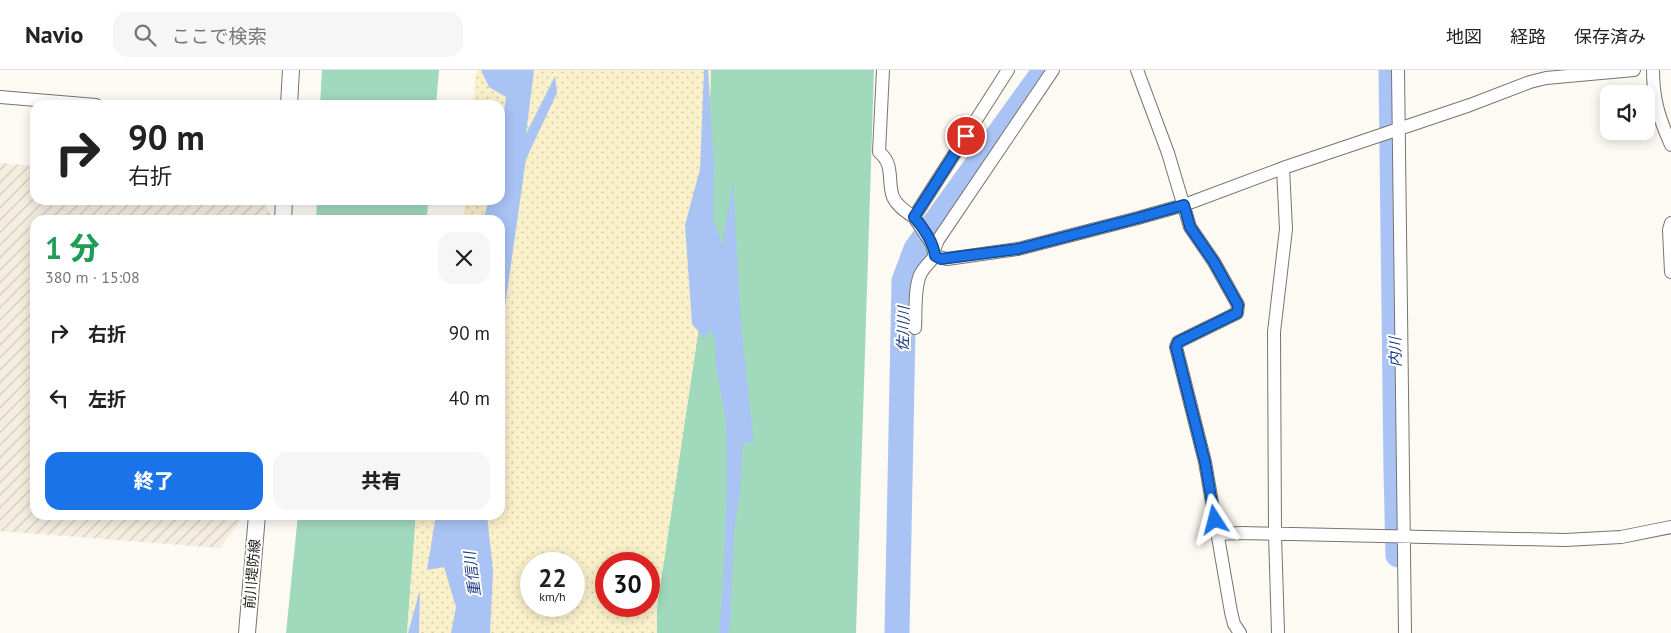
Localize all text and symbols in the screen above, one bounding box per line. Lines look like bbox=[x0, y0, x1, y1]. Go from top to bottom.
search box bbox=[113, 12, 463, 57]
text: Navio bbox=[25, 19, 83, 50]
icon: search bbox=[131, 21, 159, 49]
text: ここで検索 bbox=[171, 24, 266, 48]
text: 地図 bbox=[1446, 25, 1482, 48]
text: 経路 bbox=[1510, 25, 1546, 48]
text: 保存済み bbox=[1574, 25, 1646, 48]
map controls bbox=[1600, 85, 1655, 140]
button: sound bbox=[1600, 85, 1655, 140]
text: 90 m bbox=[128, 114, 205, 160]
pin bbox=[945, 115, 987, 157]
icon: right bbox=[45, 120, 110, 185]
icon: arrive bbox=[952, 122, 980, 150]
text: 右折 bbox=[128, 162, 172, 190]
text: 1 分 bbox=[45, 228, 100, 267]
button: close bbox=[438, 232, 490, 284]
text: 380 m · 15:08 bbox=[45, 267, 140, 287]
water label: 佐川川 bbox=[893, 304, 913, 352]
icon: right bbox=[45, 319, 73, 347]
text: 90 m bbox=[449, 321, 490, 345]
text: 右折 bbox=[88, 322, 126, 346]
water label: 内川 bbox=[1385, 335, 1405, 367]
icon: left bbox=[45, 384, 73, 412]
text: 40 m bbox=[449, 386, 490, 410]
text: 左折 bbox=[88, 387, 126, 411]
button: 終了 bbox=[45, 452, 263, 510]
button: 共有 bbox=[273, 452, 490, 510]
position arrow bbox=[1188, 493, 1240, 545]
street label: 前川堤防線 bbox=[240, 538, 264, 610]
water label: 重信川 bbox=[460, 549, 484, 597]
speed limit sign: 30 bbox=[595, 552, 660, 617]
text: 22 bbox=[538, 562, 567, 594]
text: km/h bbox=[539, 589, 566, 604]

